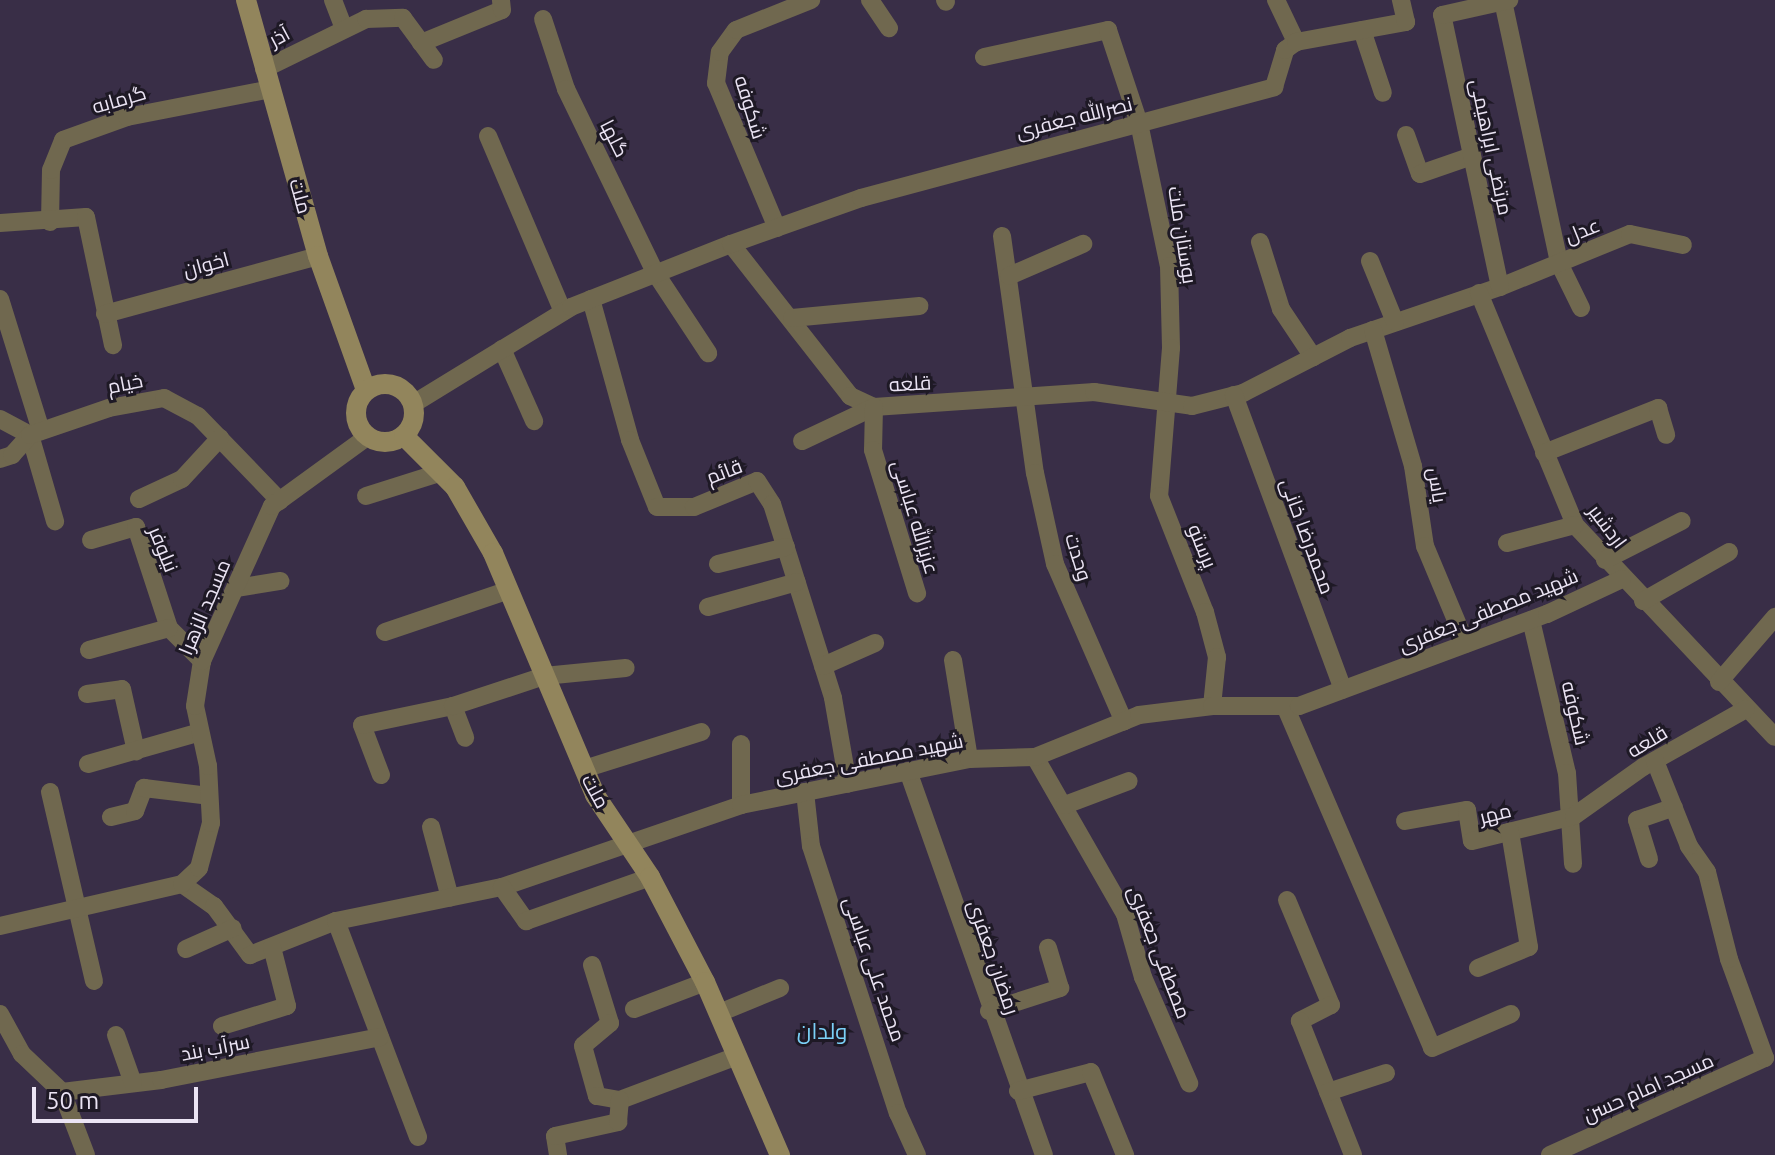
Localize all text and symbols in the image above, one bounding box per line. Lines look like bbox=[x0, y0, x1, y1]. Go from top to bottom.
street label: آذر bbox=[264, 21, 294, 51]
street label: شکوفه bbox=[730, 72, 772, 142]
street label: مرتضی ابراهیمی bbox=[1466, 77, 1518, 217]
street label: گرمابه bbox=[89, 80, 149, 118]
street label: نصرالله جعفری bbox=[1013, 91, 1135, 143]
street label: گلها bbox=[596, 115, 634, 161]
street label: ملت bbox=[285, 176, 317, 216]
street label: بوستان ملت bbox=[1163, 185, 1203, 285]
street label: عدل bbox=[1561, 212, 1603, 248]
street label: اخوان bbox=[180, 246, 232, 282]
street label: خیام bbox=[105, 368, 145, 398]
street label: قلعه bbox=[888, 370, 932, 396]
street label: قائم bbox=[703, 453, 745, 489]
street label: عزیزالله عباسی bbox=[887, 457, 945, 577]
street label: یاس bbox=[1423, 466, 1453, 504]
street label: محمدرضا خانی bbox=[1276, 475, 1340, 597]
street label: اردشیر bbox=[1584, 499, 1632, 553]
street label: پرستو bbox=[1183, 520, 1223, 572]
street label: نیلوفر bbox=[144, 523, 184, 575]
street label: وحدت bbox=[1060, 530, 1098, 584]
street label: مسجد الزهرا bbox=[173, 556, 235, 658]
street label: شهید مصطفی جعفری bbox=[1395, 563, 1581, 657]
street label: شکوفه bbox=[1557, 679, 1595, 747]
street label: قلعه bbox=[1623, 720, 1671, 762]
street label: شهید مصطفی جعفری bbox=[773, 728, 965, 788]
street label: ملت bbox=[577, 770, 615, 812]
street label: مهر bbox=[1477, 797, 1513, 829]
street label: مصطفی جعفری bbox=[1124, 882, 1196, 1022]
street label: محمد علی عباسی bbox=[839, 893, 911, 1045]
street label: رمضان جعفری bbox=[963, 897, 1025, 1017]
district label: ولدان bbox=[797, 1018, 847, 1044]
street label: سرآب بند bbox=[178, 1029, 252, 1065]
street label: مسجد امام حسن bbox=[1579, 1047, 1717, 1127]
scale bar bbox=[36, 1071, 202, 1121]
text: 50 m bbox=[46, 1087, 99, 1114]

